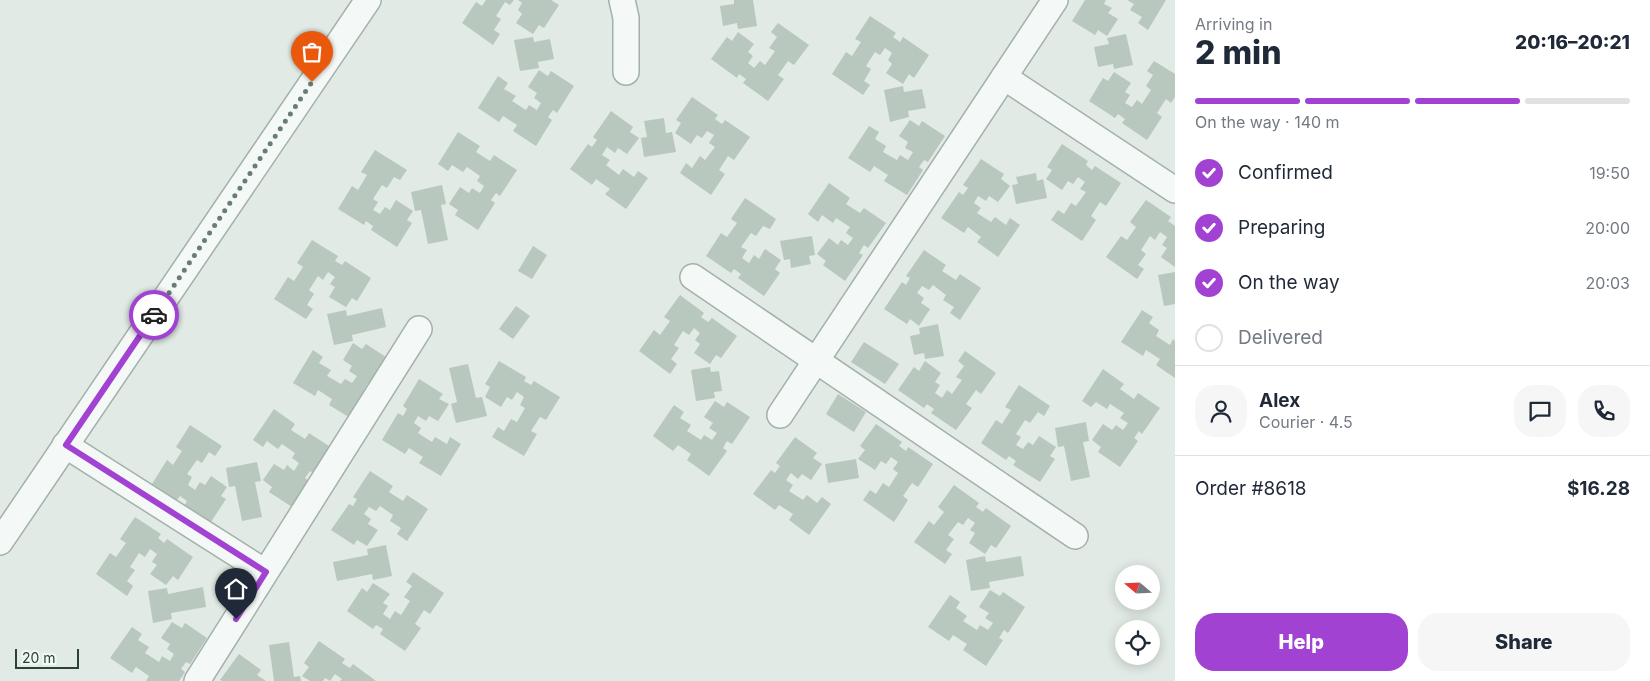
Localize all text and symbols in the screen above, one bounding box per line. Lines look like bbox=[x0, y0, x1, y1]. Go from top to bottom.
text: Arriving in bbox=[1195, 14, 1272, 34]
pin bbox=[291, 31, 333, 82]
text: 20:16–20:21 bbox=[1515, 31, 1630, 54]
text: 2 min bbox=[1195, 33, 1281, 72]
icon: bag bbox=[298, 38, 326, 66]
text: On the way · 140 m bbox=[1195, 112, 1340, 132]
icon: check bbox=[1195, 159, 1223, 187]
text: Confirmed bbox=[1238, 161, 1333, 184]
text: 19:50 bbox=[1589, 163, 1630, 183]
icon: check bbox=[1195, 214, 1223, 242]
text: Preparing bbox=[1238, 216, 1325, 239]
text: 20:00 bbox=[1585, 218, 1630, 238]
icon: check bbox=[1195, 269, 1223, 297]
text: On the way bbox=[1238, 271, 1340, 294]
text: 20:03 bbox=[1586, 273, 1630, 293]
courier bbox=[129, 290, 179, 340]
icon: car bbox=[140, 301, 168, 329]
text: Delivered bbox=[1238, 326, 1323, 349]
button: person bbox=[1195, 385, 1247, 437]
button: chat bbox=[1514, 385, 1566, 437]
button: phone bbox=[1578, 385, 1630, 437]
text: Alex bbox=[1259, 389, 1300, 412]
text: Courier · 4.5 bbox=[1259, 412, 1353, 432]
text: Order #8618 bbox=[1195, 477, 1307, 500]
text: $16.28 bbox=[1567, 477, 1630, 500]
north arrow bbox=[1115, 565, 1160, 610]
map controls bbox=[1115, 565, 1160, 665]
pin bbox=[215, 568, 257, 619]
icon: home bbox=[222, 575, 250, 603]
button: Help bbox=[1195, 613, 1408, 671]
button: Share bbox=[1418, 613, 1630, 671]
button: locate bbox=[1115, 620, 1160, 665]
scale bar bbox=[15, 646, 79, 669]
text: 20 m bbox=[22, 649, 56, 666]

